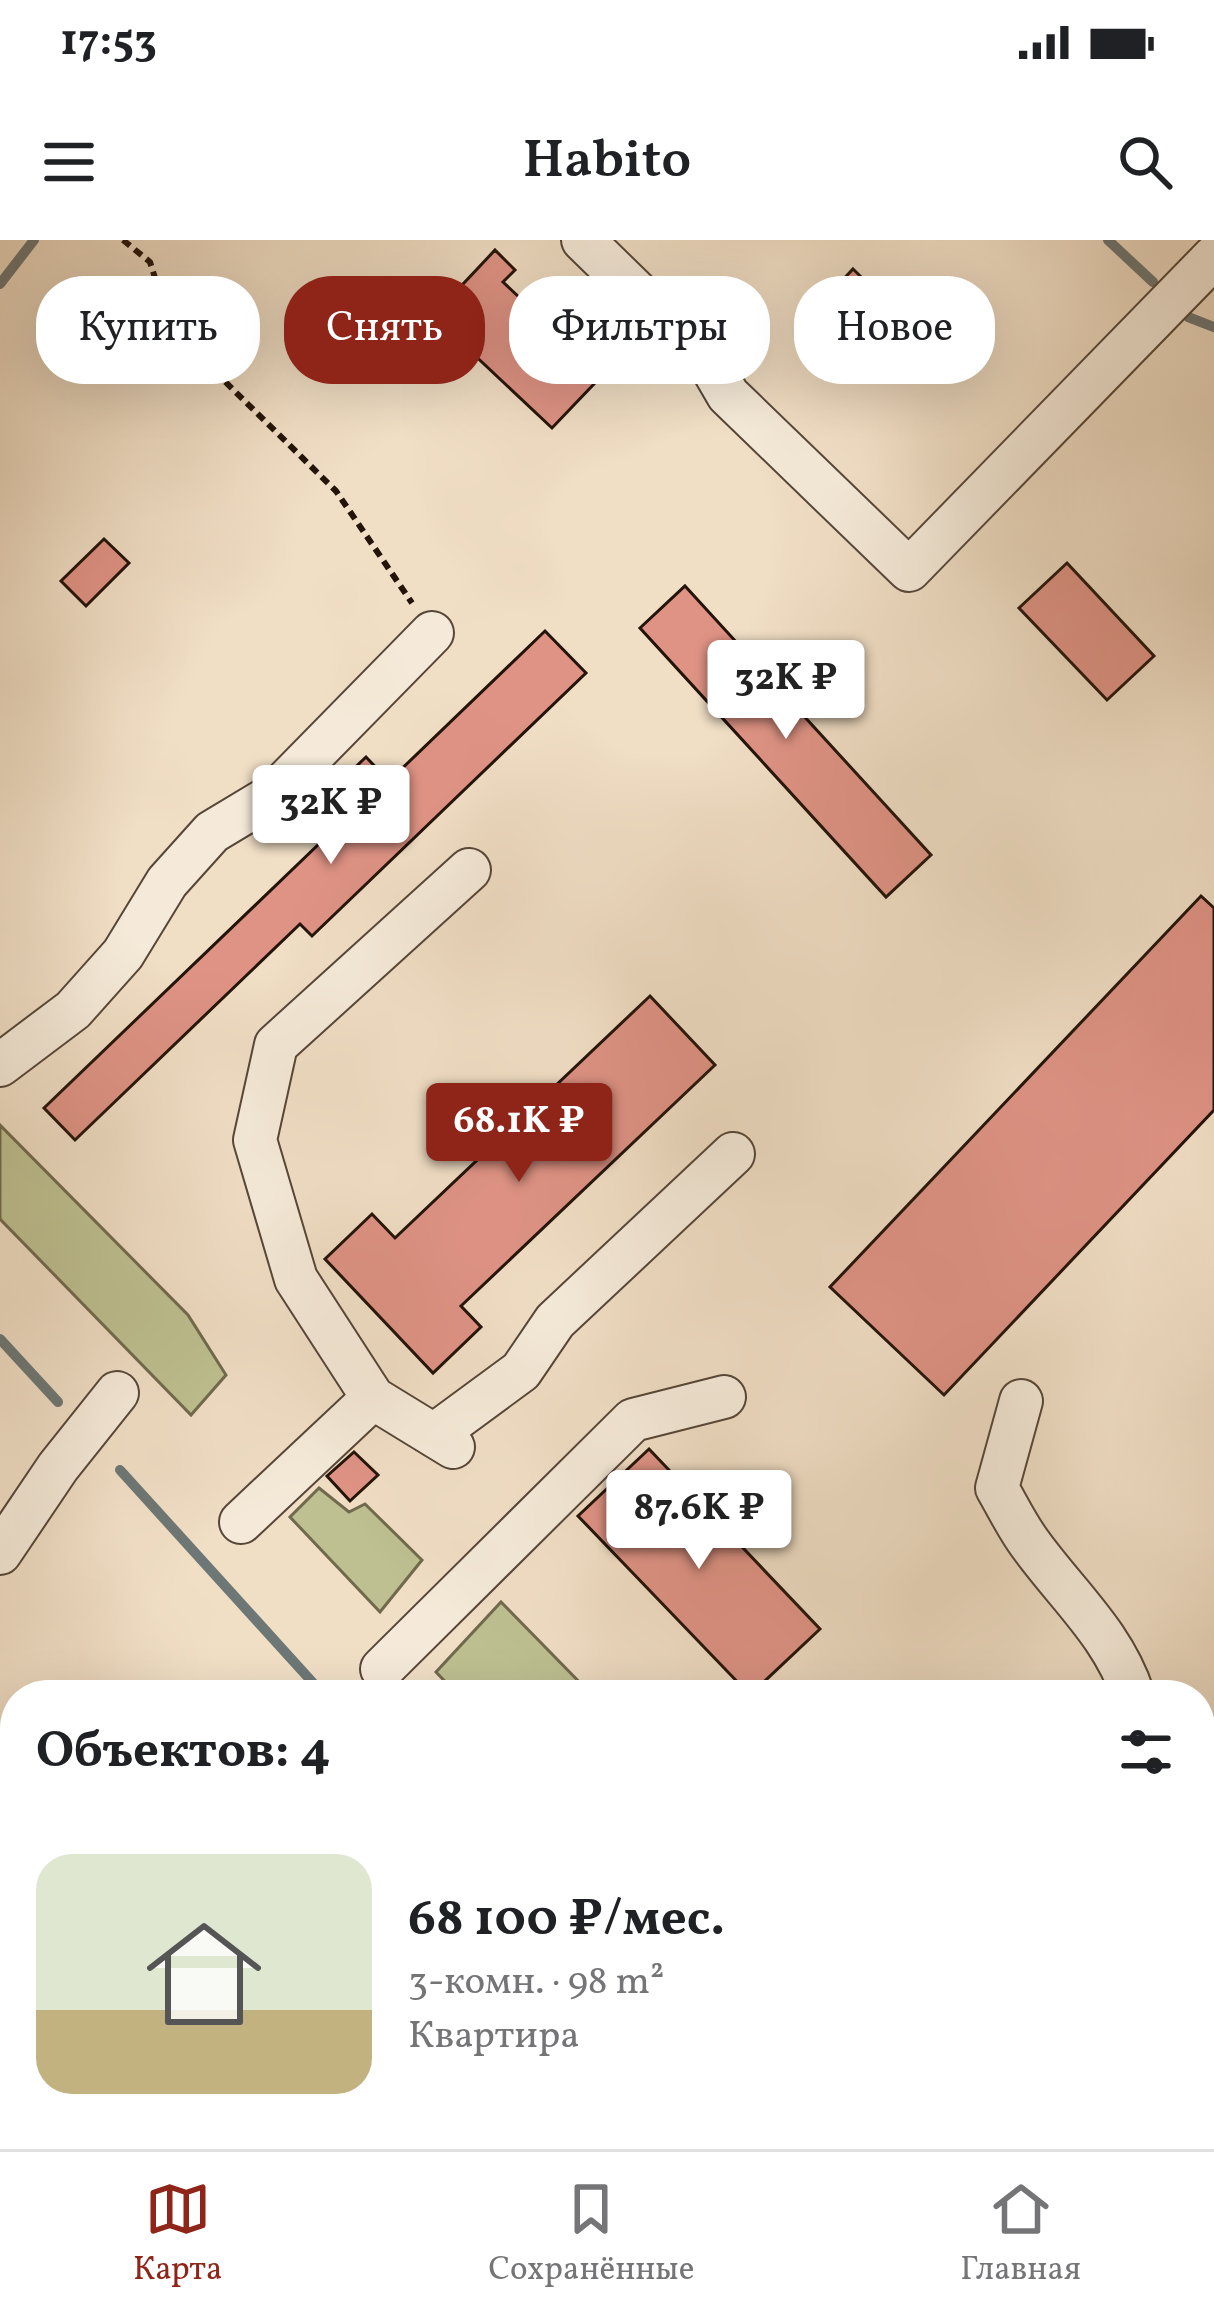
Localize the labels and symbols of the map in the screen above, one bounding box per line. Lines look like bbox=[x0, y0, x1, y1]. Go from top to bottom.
pin: 32K ₽ bbox=[702, 640, 870, 742]
pin: 32K ₽ bbox=[247, 765, 415, 867]
pin: 68.1K ₽ bbox=[408, 1083, 630, 1185]
pin: 87.6K ₽ bbox=[588, 1470, 810, 1572]

